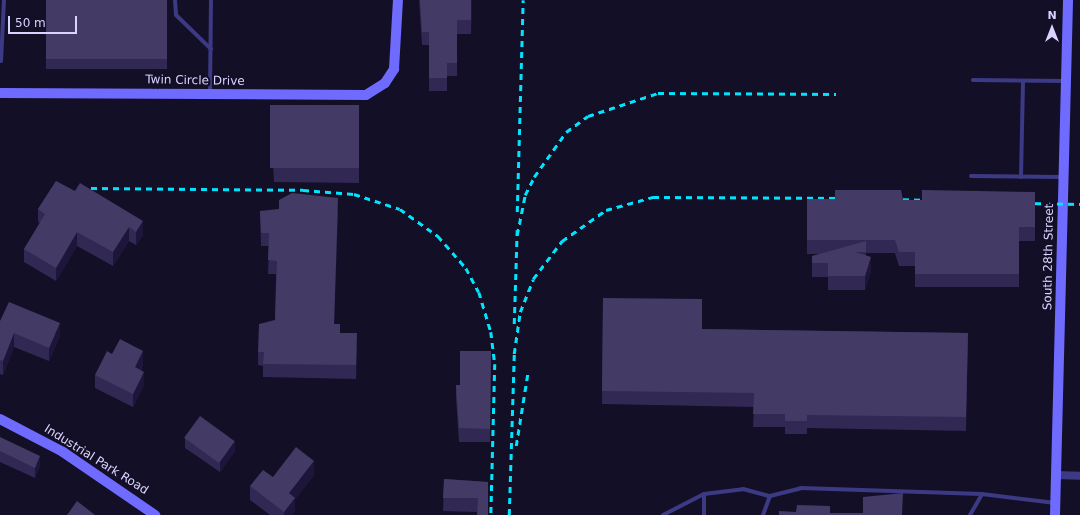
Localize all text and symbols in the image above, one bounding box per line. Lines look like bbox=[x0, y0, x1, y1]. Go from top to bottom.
scale bar bbox=[10, 8, 79, 34]
north arrow bbox=[1032, 8, 1072, 48]
text: N bbox=[1047, 9, 1057, 22]
text: 50 m bbox=[15, 16, 46, 30]
street label: Twin Circle Drive bbox=[145, 73, 245, 89]
street label: South 28th Street bbox=[1041, 204, 1057, 310]
street label: Industrial Park Road bbox=[41, 422, 151, 498]

